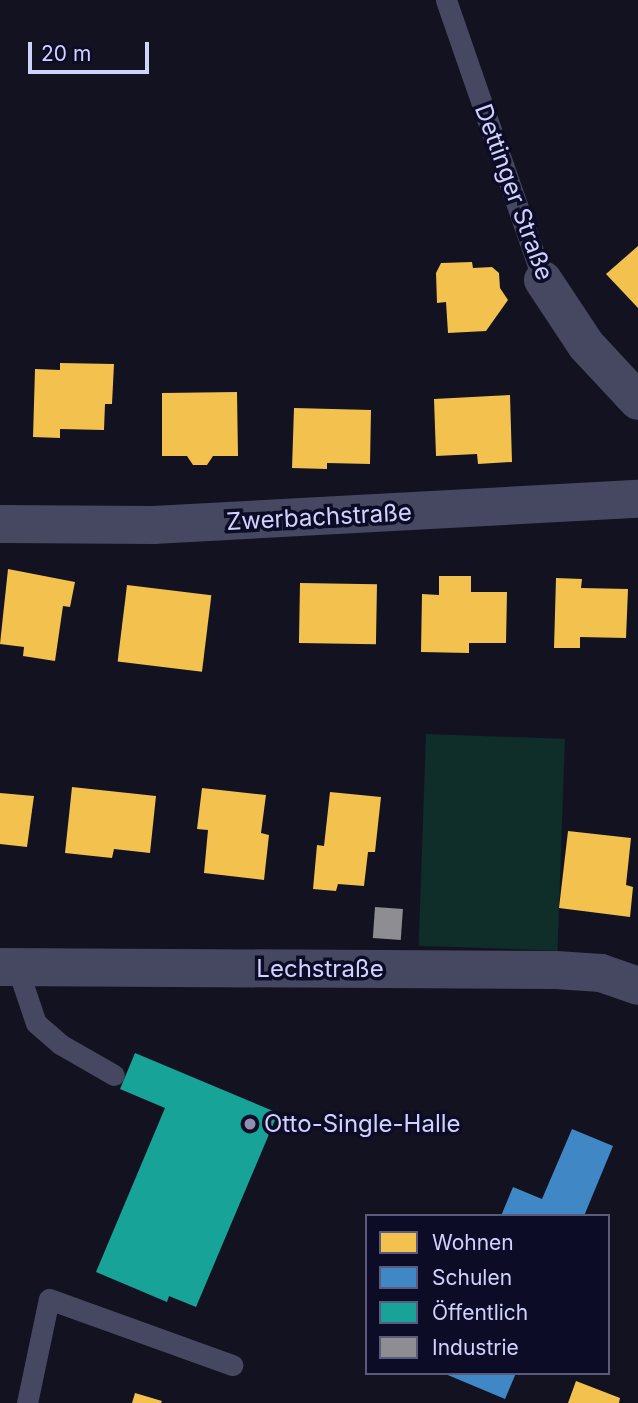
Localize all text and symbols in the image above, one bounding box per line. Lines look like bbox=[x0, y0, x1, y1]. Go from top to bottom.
scale bar bbox=[32, 28, 152, 72]
text: 20 m bbox=[41, 41, 91, 66]
street label: Dettinger Straße bbox=[469, 100, 559, 284]
street label: Zwerbachstraße bbox=[225, 498, 413, 536]
street label: Lechstraße bbox=[256, 955, 384, 983]
place label: Otto-Single-Halle bbox=[264, 1110, 461, 1138]
marker: Otto-Single-Halle bbox=[242, 1116, 258, 1132]
legend bbox=[365, 1214, 610, 1375]
text: Wohnen bbox=[432, 1230, 514, 1255]
text: Schulen bbox=[432, 1265, 512, 1290]
text: Öffentlich bbox=[432, 1300, 528, 1325]
text: Industrie bbox=[432, 1335, 519, 1360]

